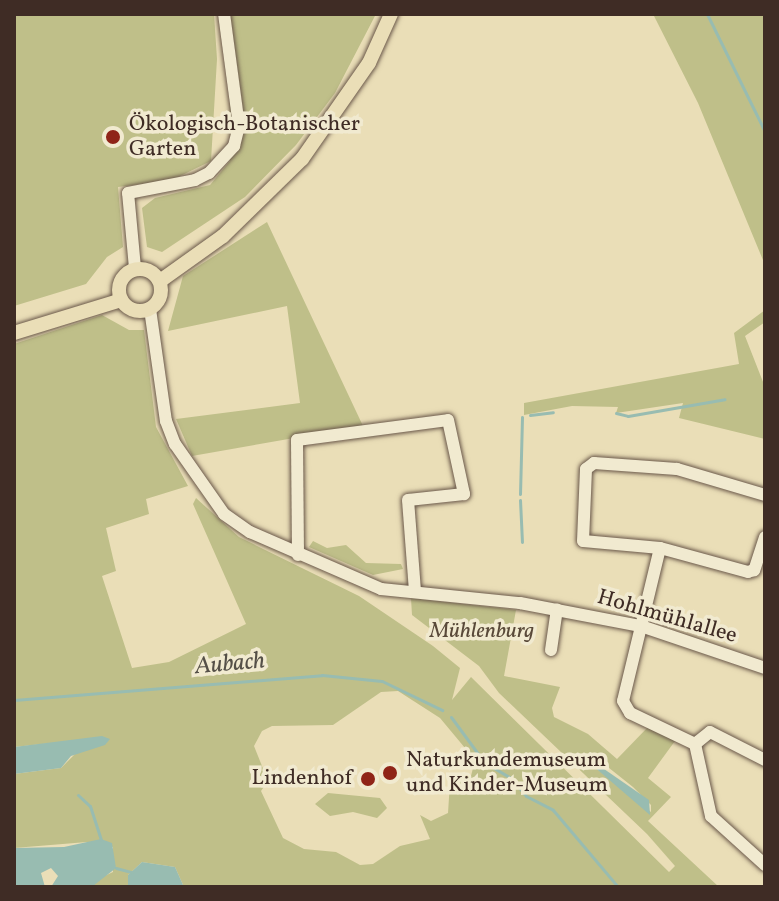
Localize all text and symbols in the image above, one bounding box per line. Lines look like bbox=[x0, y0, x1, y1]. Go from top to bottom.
place label: Ökologisch-Botanischer Garten bbox=[129, 111, 360, 162]
marker: Ökologisch-Botanischer Garten bbox=[104, 128, 122, 146]
street label: Hohlmühlallee bbox=[594, 584, 740, 650]
park label: Mühlenburg bbox=[430, 619, 534, 645]
water label: Aubach bbox=[194, 648, 266, 682]
place label: Naturkundemuseum und Kinder-Museum bbox=[406, 747, 608, 798]
marker: Naturkundemuseum und Kinder-Museum bbox=[381, 764, 399, 782]
place label: Lindenhof bbox=[252, 766, 352, 792]
marker: Lindenhof bbox=[359, 770, 377, 788]

